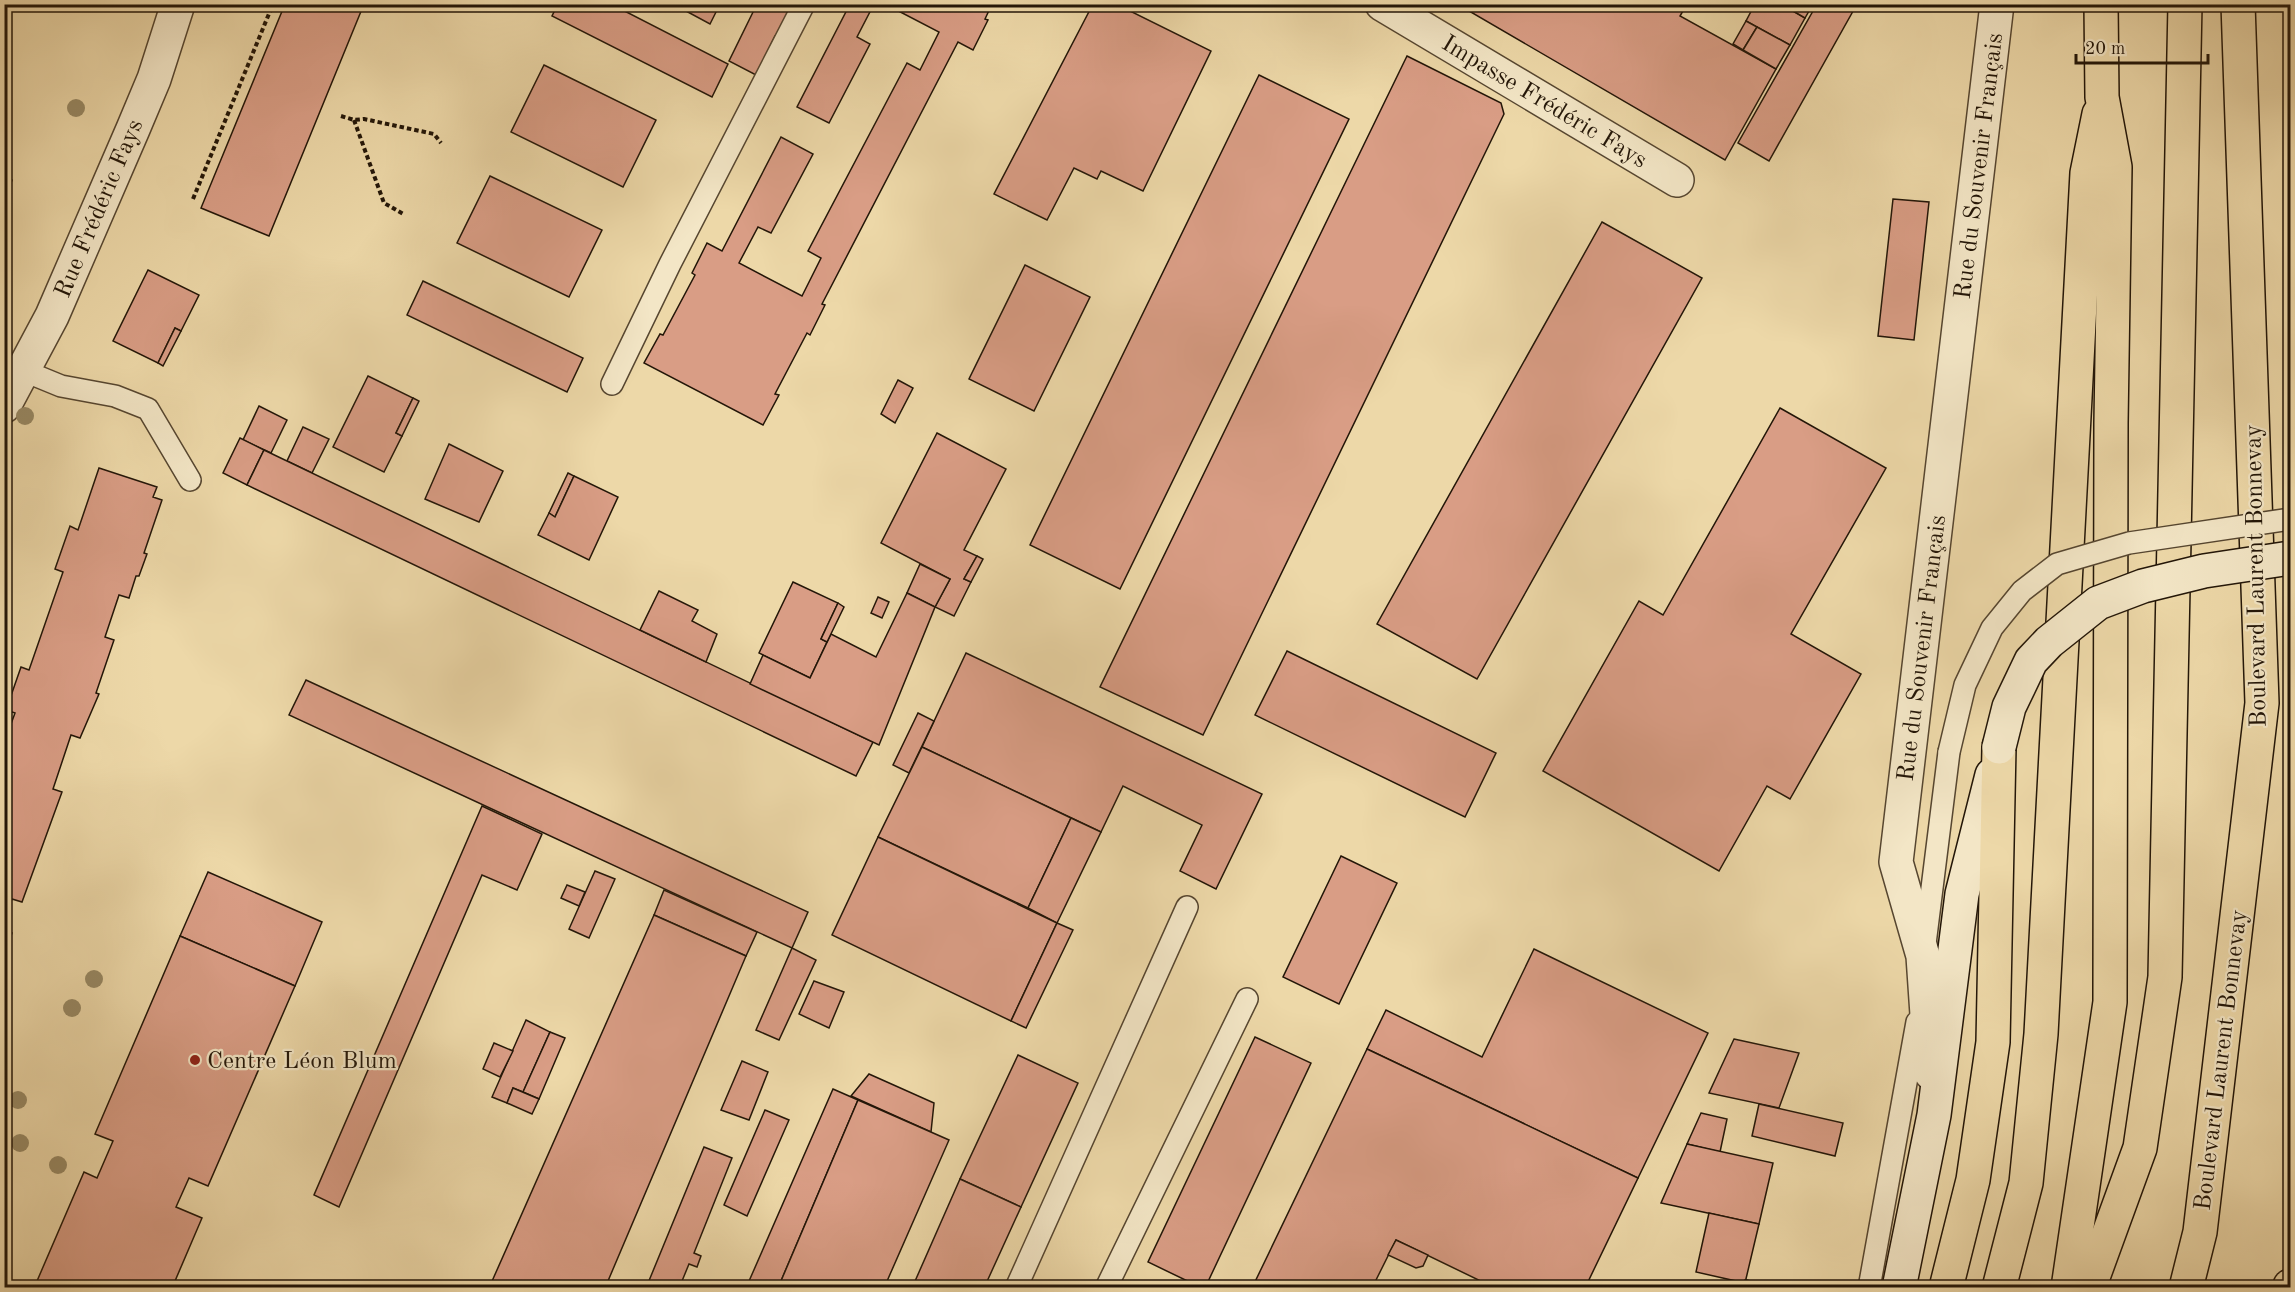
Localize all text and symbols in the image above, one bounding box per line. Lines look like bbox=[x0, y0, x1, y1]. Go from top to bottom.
scale bar bbox=[2076, 27, 2208, 65]
street label: Impasse Frédéric Fays bbox=[1437, 32, 1651, 173]
street label: Rue du Souvenir Français bbox=[1952, 32, 2008, 301]
text: 20 m bbox=[2085, 40, 2125, 58]
street label: Rue Frédéric Fays bbox=[51, 116, 148, 301]
street label: Boulevard Laurent Bonnevay bbox=[2242, 424, 2272, 728]
street label: Rue du Souvenir Français bbox=[1895, 514, 1951, 783]
street label: Boulevard Laurent Bonnevay bbox=[2192, 908, 2252, 1212]
place label: Centre Léon Blum bbox=[207, 1050, 397, 1074]
marker: Centre Léon Blum bbox=[188, 1053, 202, 1067]

